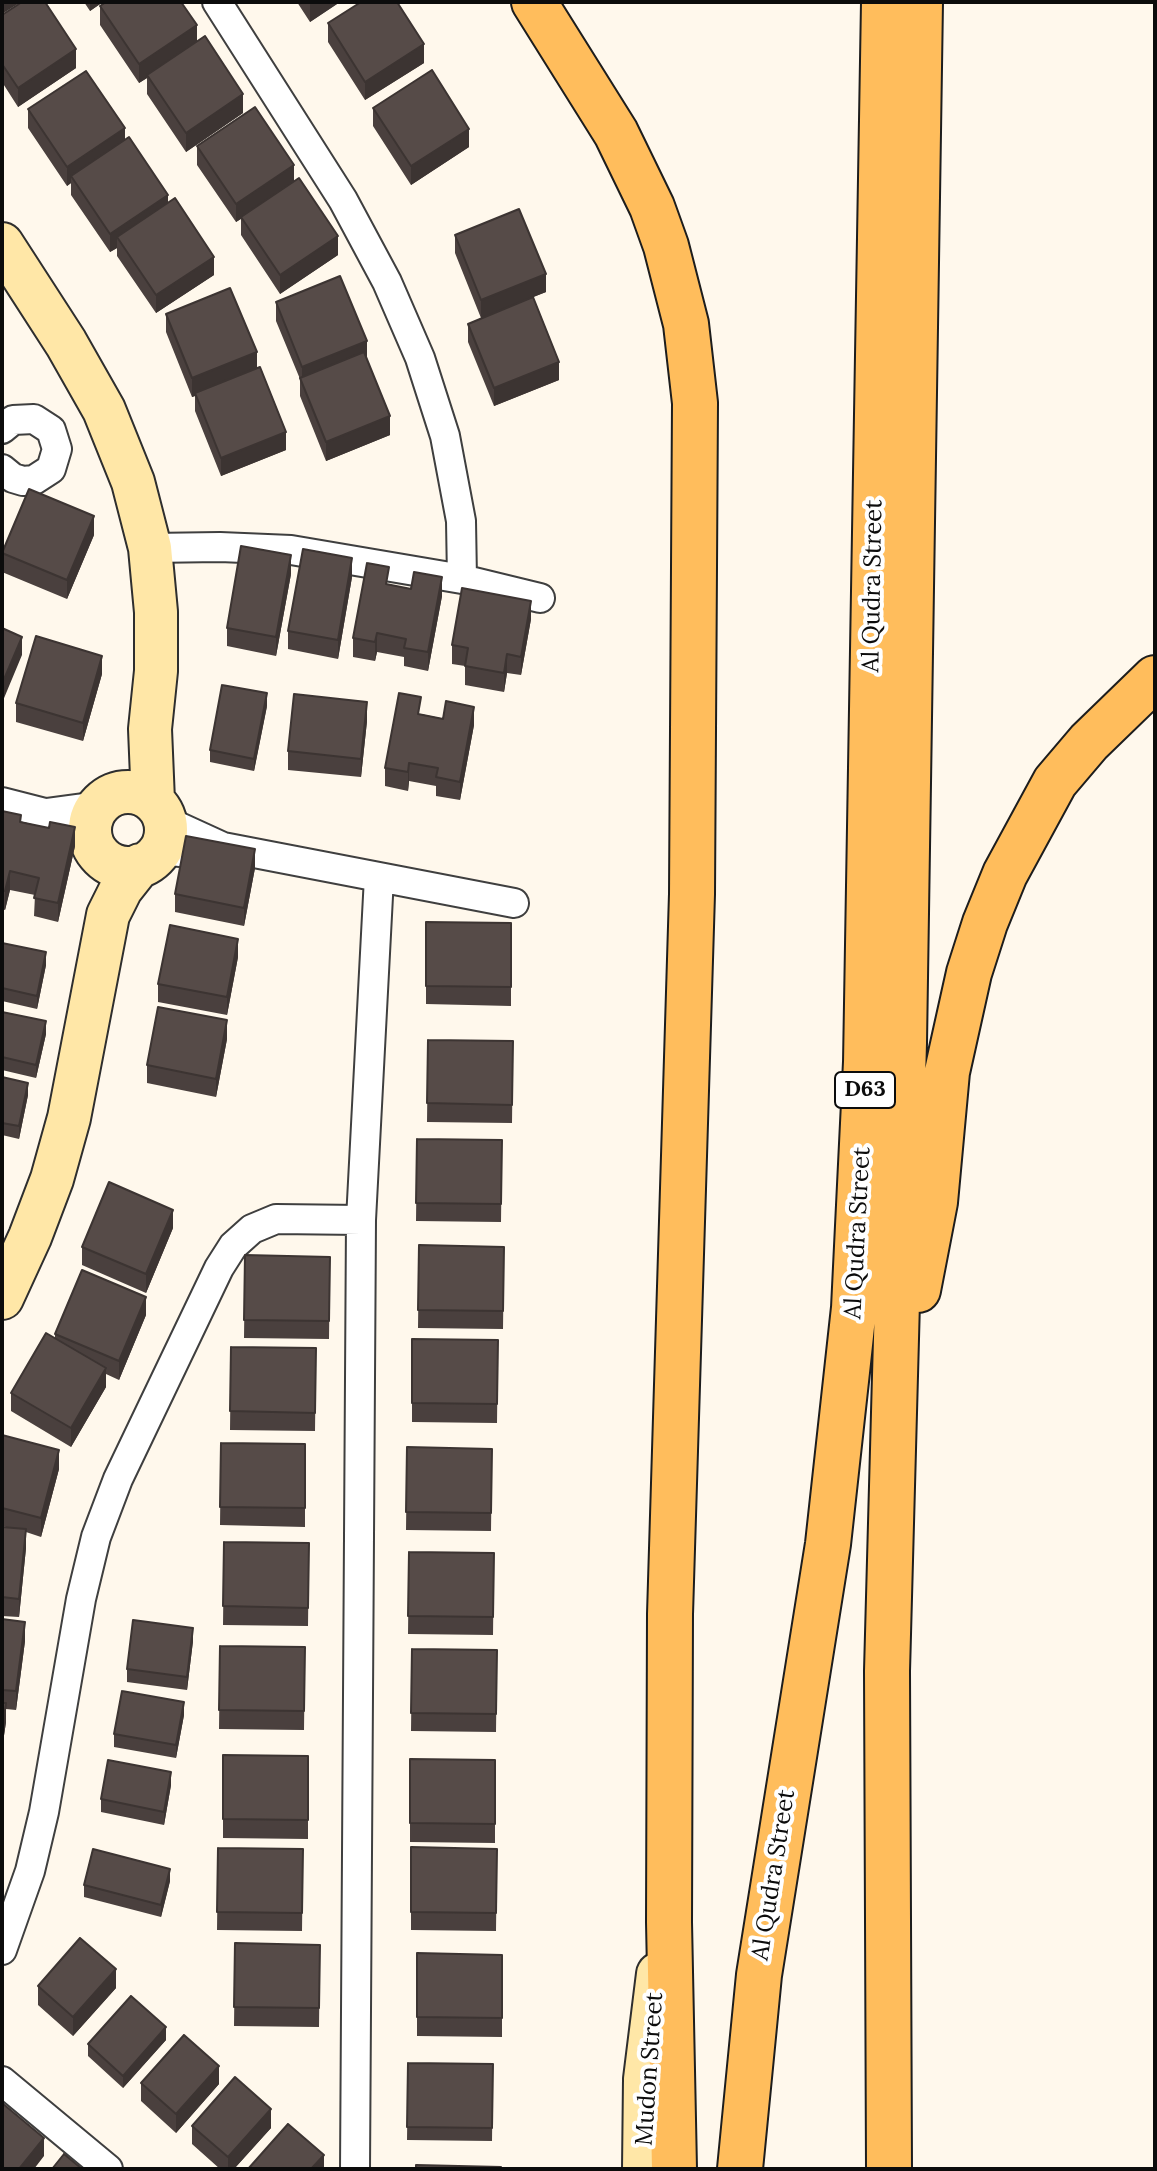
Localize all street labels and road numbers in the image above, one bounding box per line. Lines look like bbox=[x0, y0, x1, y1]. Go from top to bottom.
street label: Al Qudra Street bbox=[857, 499, 889, 673]
road number: D63 bbox=[835, 1072, 895, 1108]
street label: Al Qudra Street bbox=[839, 1146, 877, 1320]
street label: Al Qudra Street bbox=[746, 1788, 802, 1962]
street label: Mudon Street bbox=[630, 1991, 670, 2147]

